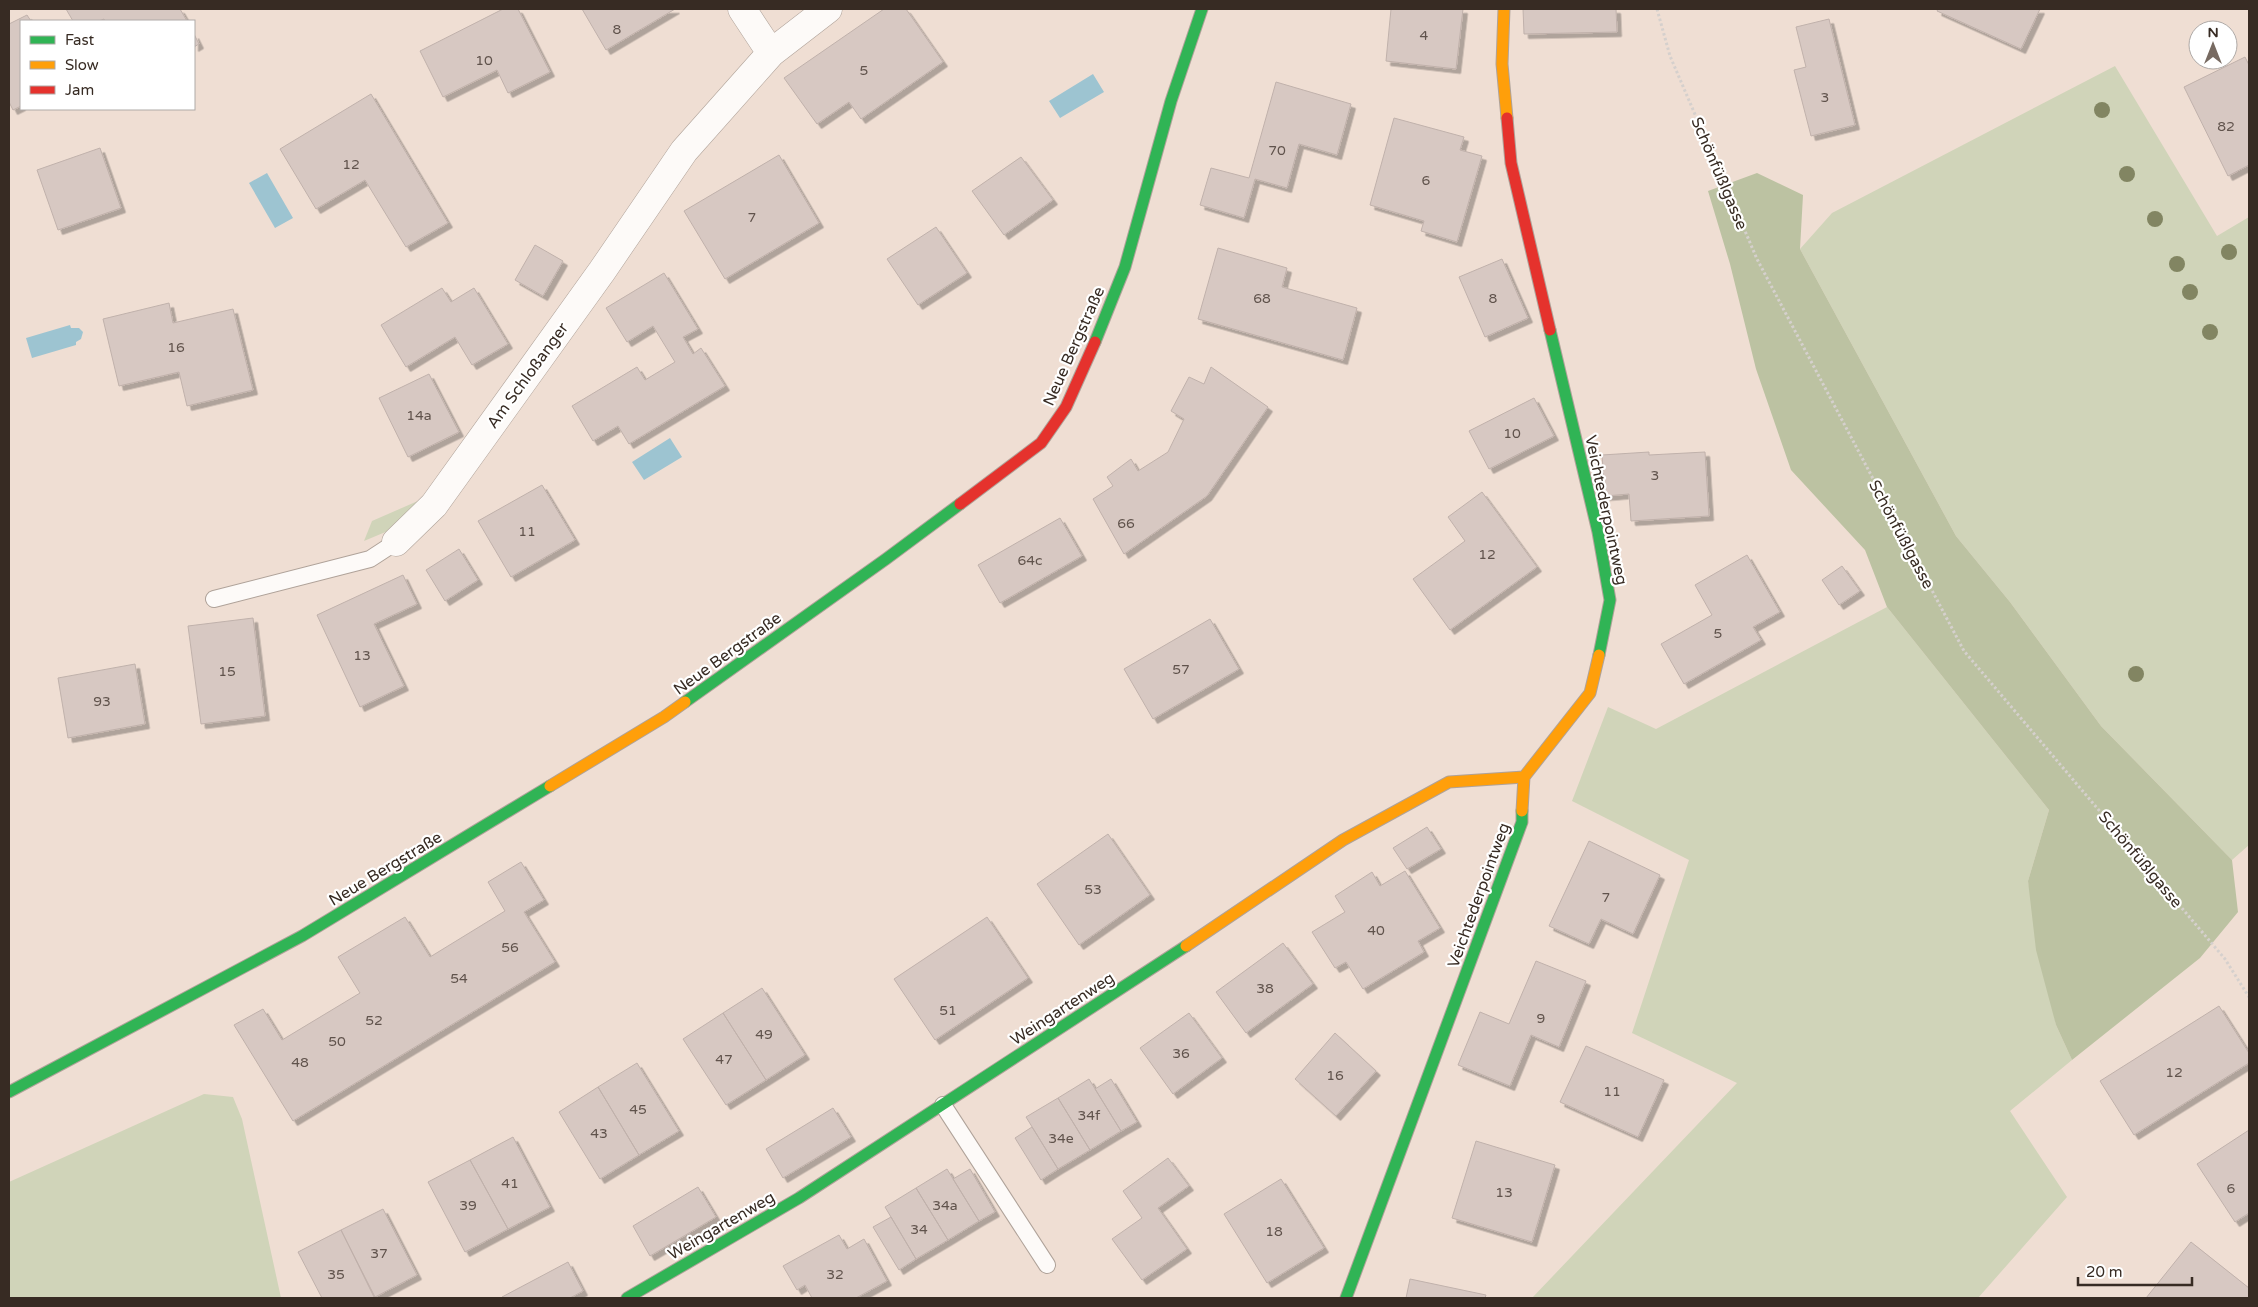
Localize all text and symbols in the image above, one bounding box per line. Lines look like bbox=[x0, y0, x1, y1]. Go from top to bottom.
legend bbox=[20, 20, 195, 110]
north arrow bbox=[2188, 20, 2238, 70]
house number: 8 bbox=[613, 21, 622, 38]
text: N bbox=[2207, 24, 2219, 41]
house number: 4 bbox=[1420, 27, 1429, 44]
text: Fast bbox=[65, 31, 95, 49]
house number: 10 bbox=[475, 52, 493, 69]
text: Slow bbox=[65, 56, 99, 74]
house number: 5 bbox=[860, 62, 868, 79]
text: Jam bbox=[65, 81, 94, 99]
house number: 3 bbox=[1821, 89, 1829, 106]
street label: Schönfüßlgasse bbox=[1686, 114, 1752, 233]
house number: 82 bbox=[2217, 118, 2235, 135]
house number: 70 bbox=[1268, 142, 1286, 159]
house number: 12 bbox=[342, 156, 360, 173]
house number: 6 bbox=[1422, 172, 1431, 189]
house number: 7 bbox=[748, 209, 756, 226]
street label: Neue Bergstraße bbox=[1039, 284, 1109, 409]
house number: 68 bbox=[1253, 290, 1271, 307]
house number: 8 bbox=[1489, 290, 1498, 307]
street label: Am Schloßanger bbox=[483, 318, 574, 433]
house number: 16 bbox=[167, 339, 185, 356]
house number: 14a bbox=[406, 407, 432, 424]
house number: 10 bbox=[1503, 425, 1521, 442]
street label: Veichtederpointweg bbox=[1580, 433, 1632, 587]
house number: 3 bbox=[1651, 467, 1659, 484]
street label: Schönfüßlgasse bbox=[1864, 477, 1938, 592]
house number: 66 bbox=[1117, 515, 1135, 532]
house number: 11 bbox=[518, 523, 536, 540]
house number: 12 bbox=[1478, 546, 1496, 563]
house number: 64c bbox=[1017, 552, 1043, 569]
street label: Neue Bergstraße bbox=[670, 608, 785, 700]
house number: 5 bbox=[1714, 625, 1722, 642]
house number: 13 bbox=[353, 647, 371, 664]
house number: 57 bbox=[1172, 661, 1190, 678]
house number: 15 bbox=[218, 663, 236, 680]
house number: 93 bbox=[93, 693, 111, 710]
street label: Schönfüßlgasse bbox=[2094, 807, 2187, 912]
street label: Veichtederpointweg bbox=[1443, 820, 1514, 971]
street label: Neue Bergstraße bbox=[325, 827, 446, 910]
house number: 53 bbox=[1084, 881, 1102, 898]
house number: 7 bbox=[1602, 889, 1610, 906]
house number: 40 bbox=[1367, 922, 1385, 939]
house number: 56 bbox=[501, 939, 519, 956]
street label: Weingartenweg bbox=[1007, 968, 1118, 1050]
house number: 54 bbox=[450, 970, 468, 987]
house number: 38 bbox=[1256, 980, 1274, 997]
house number: 51 bbox=[939, 1002, 957, 1019]
house number: 9 bbox=[1537, 1010, 1545, 1027]
house number: 52 bbox=[365, 1012, 383, 1029]
house number: 49 bbox=[755, 1026, 773, 1043]
house number: 50 bbox=[328, 1033, 346, 1050]
house number: 36 bbox=[1172, 1045, 1190, 1062]
house number: 47 bbox=[715, 1051, 733, 1068]
house number: 48 bbox=[291, 1054, 309, 1071]
house number: 12 bbox=[2165, 1064, 2183, 1081]
house number: 16 bbox=[1326, 1067, 1344, 1084]
house number: 11 bbox=[1603, 1083, 1621, 1100]
house number: 45 bbox=[629, 1101, 647, 1118]
house number: 34f bbox=[1078, 1107, 1101, 1124]
house number: 43 bbox=[590, 1125, 608, 1142]
house number: 34e bbox=[1048, 1130, 1074, 1147]
house number: 41 bbox=[501, 1175, 519, 1192]
house number: 6 bbox=[2227, 1180, 2236, 1197]
house number: 13 bbox=[1495, 1184, 1513, 1201]
street label: Weingartenweg bbox=[665, 1187, 778, 1264]
house number: 39 bbox=[459, 1197, 477, 1214]
house number: 34a bbox=[932, 1197, 958, 1214]
house number: 34 bbox=[910, 1221, 928, 1238]
house number: 18 bbox=[1265, 1223, 1283, 1240]
house number: 37 bbox=[370, 1245, 388, 1262]
scale bar bbox=[2078, 1254, 2192, 1286]
text: 20 m bbox=[2086, 1263, 2123, 1281]
house number: 35 bbox=[327, 1266, 345, 1283]
house number: 32 bbox=[826, 1266, 844, 1283]

